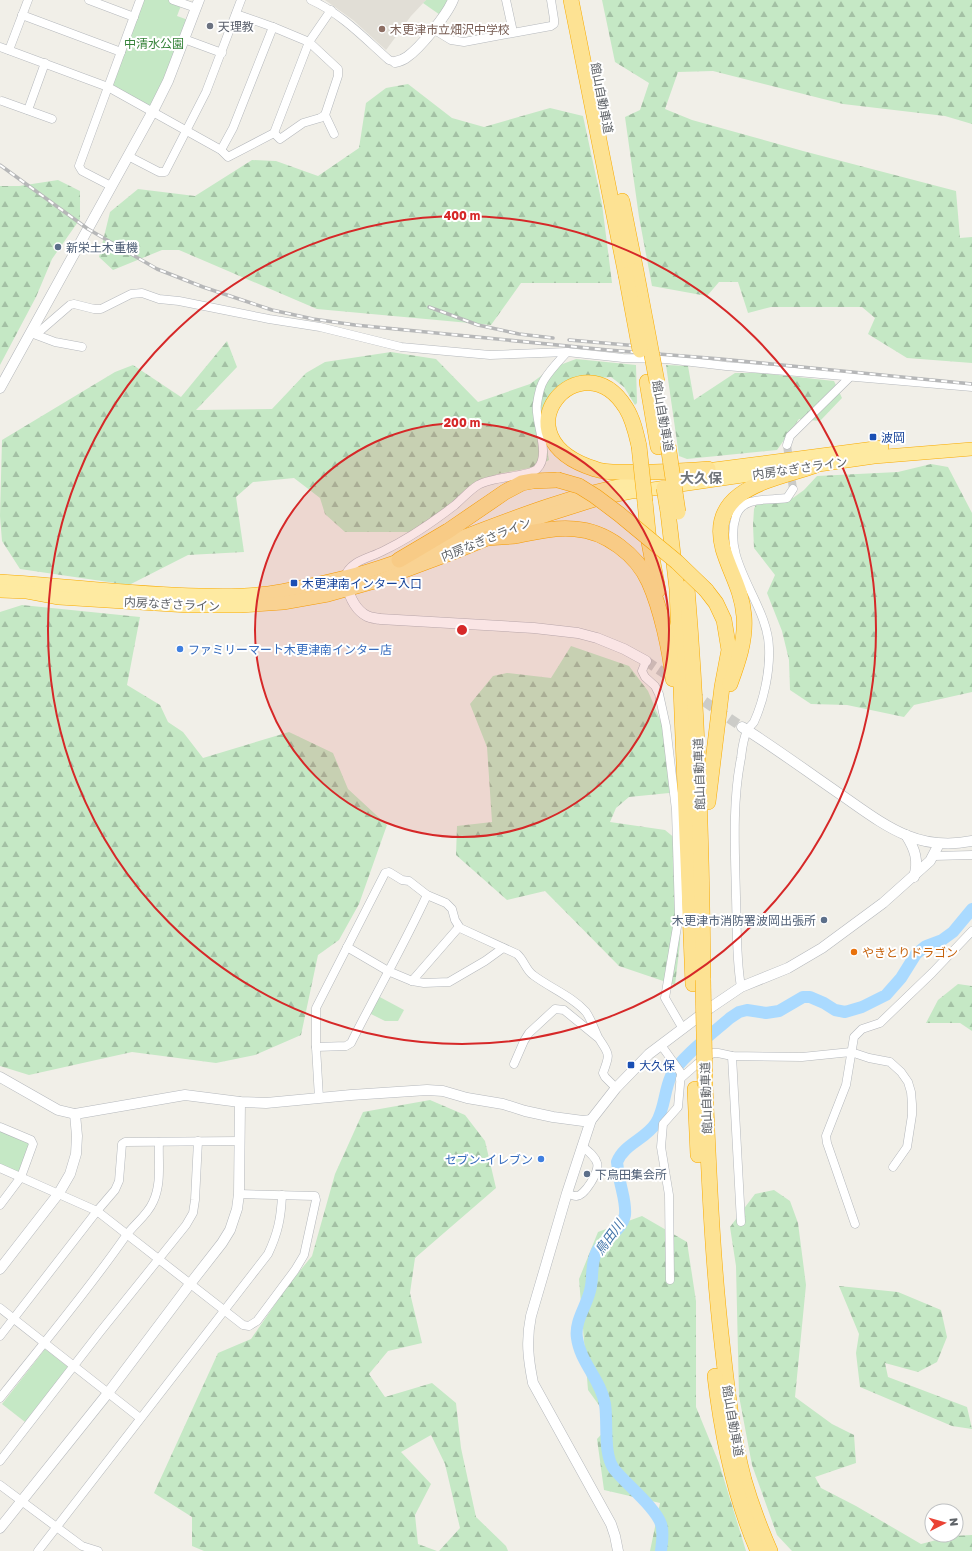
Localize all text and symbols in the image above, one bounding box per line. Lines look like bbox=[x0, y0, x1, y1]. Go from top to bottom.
place label: 天理教 bbox=[218, 19, 254, 34]
marker: 天理教 bbox=[205, 21, 215, 31]
place label: 木更津市立畑沢中学校 bbox=[390, 22, 510, 37]
marker: 木更津市立畑沢中学校 bbox=[377, 24, 387, 34]
park label: 中清水公園 bbox=[124, 36, 184, 51]
street label: 館山自動車道 bbox=[588, 61, 616, 135]
text: 400 m bbox=[444, 208, 480, 223]
place label: 新栄土木重機 bbox=[66, 240, 138, 255]
marker: 新栄土木重機 bbox=[53, 242, 63, 252]
street label: 館山自動車道 bbox=[649, 379, 677, 453]
text: 200 m bbox=[444, 415, 480, 430]
place label: 波岡 bbox=[881, 430, 905, 445]
marker: 波岡 bbox=[868, 432, 878, 442]
street label: 内房なぎさライン bbox=[751, 454, 849, 482]
district label: 大久保 bbox=[680, 469, 722, 486]
street label: 内房なぎさライン bbox=[439, 514, 533, 564]
place label: 木更津南インター入口 bbox=[302, 576, 422, 591]
marker: 木更津南インター入口 bbox=[289, 578, 299, 588]
street label: 内房なぎさライン bbox=[124, 594, 220, 614]
centre of rings bbox=[455, 623, 469, 637]
place label: ファミリーマート木更津南インター店 bbox=[188, 642, 392, 657]
marker: ファミリーマート木更津南インター店 bbox=[175, 644, 185, 654]
street label: 館山自動車道 bbox=[690, 738, 708, 810]
place label: 木更津市消防署波岡出張所 bbox=[672, 913, 816, 928]
marker: 木更津市消防署波岡出張所 bbox=[819, 915, 829, 925]
place label: やきとりドラゴン bbox=[862, 945, 958, 960]
marker: やきとりドラゴン bbox=[849, 947, 859, 957]
place label: 大久保 bbox=[639, 1058, 675, 1073]
marker: 大久保 bbox=[626, 1060, 636, 1070]
street label: 館山自動車道 bbox=[697, 1062, 715, 1134]
place label: セブン-イレブン bbox=[444, 1152, 533, 1167]
marker: セブン-イレブン bbox=[536, 1154, 546, 1164]
place label: 下烏田集会所 bbox=[595, 1167, 667, 1182]
marker: 下烏田集会所 bbox=[582, 1169, 592, 1179]
water label: 鳥田川 bbox=[591, 1215, 628, 1257]
street label: 館山自動車道 bbox=[719, 1384, 747, 1458]
north arrow bbox=[924, 1503, 964, 1543]
text: N bbox=[948, 1517, 961, 1527]

